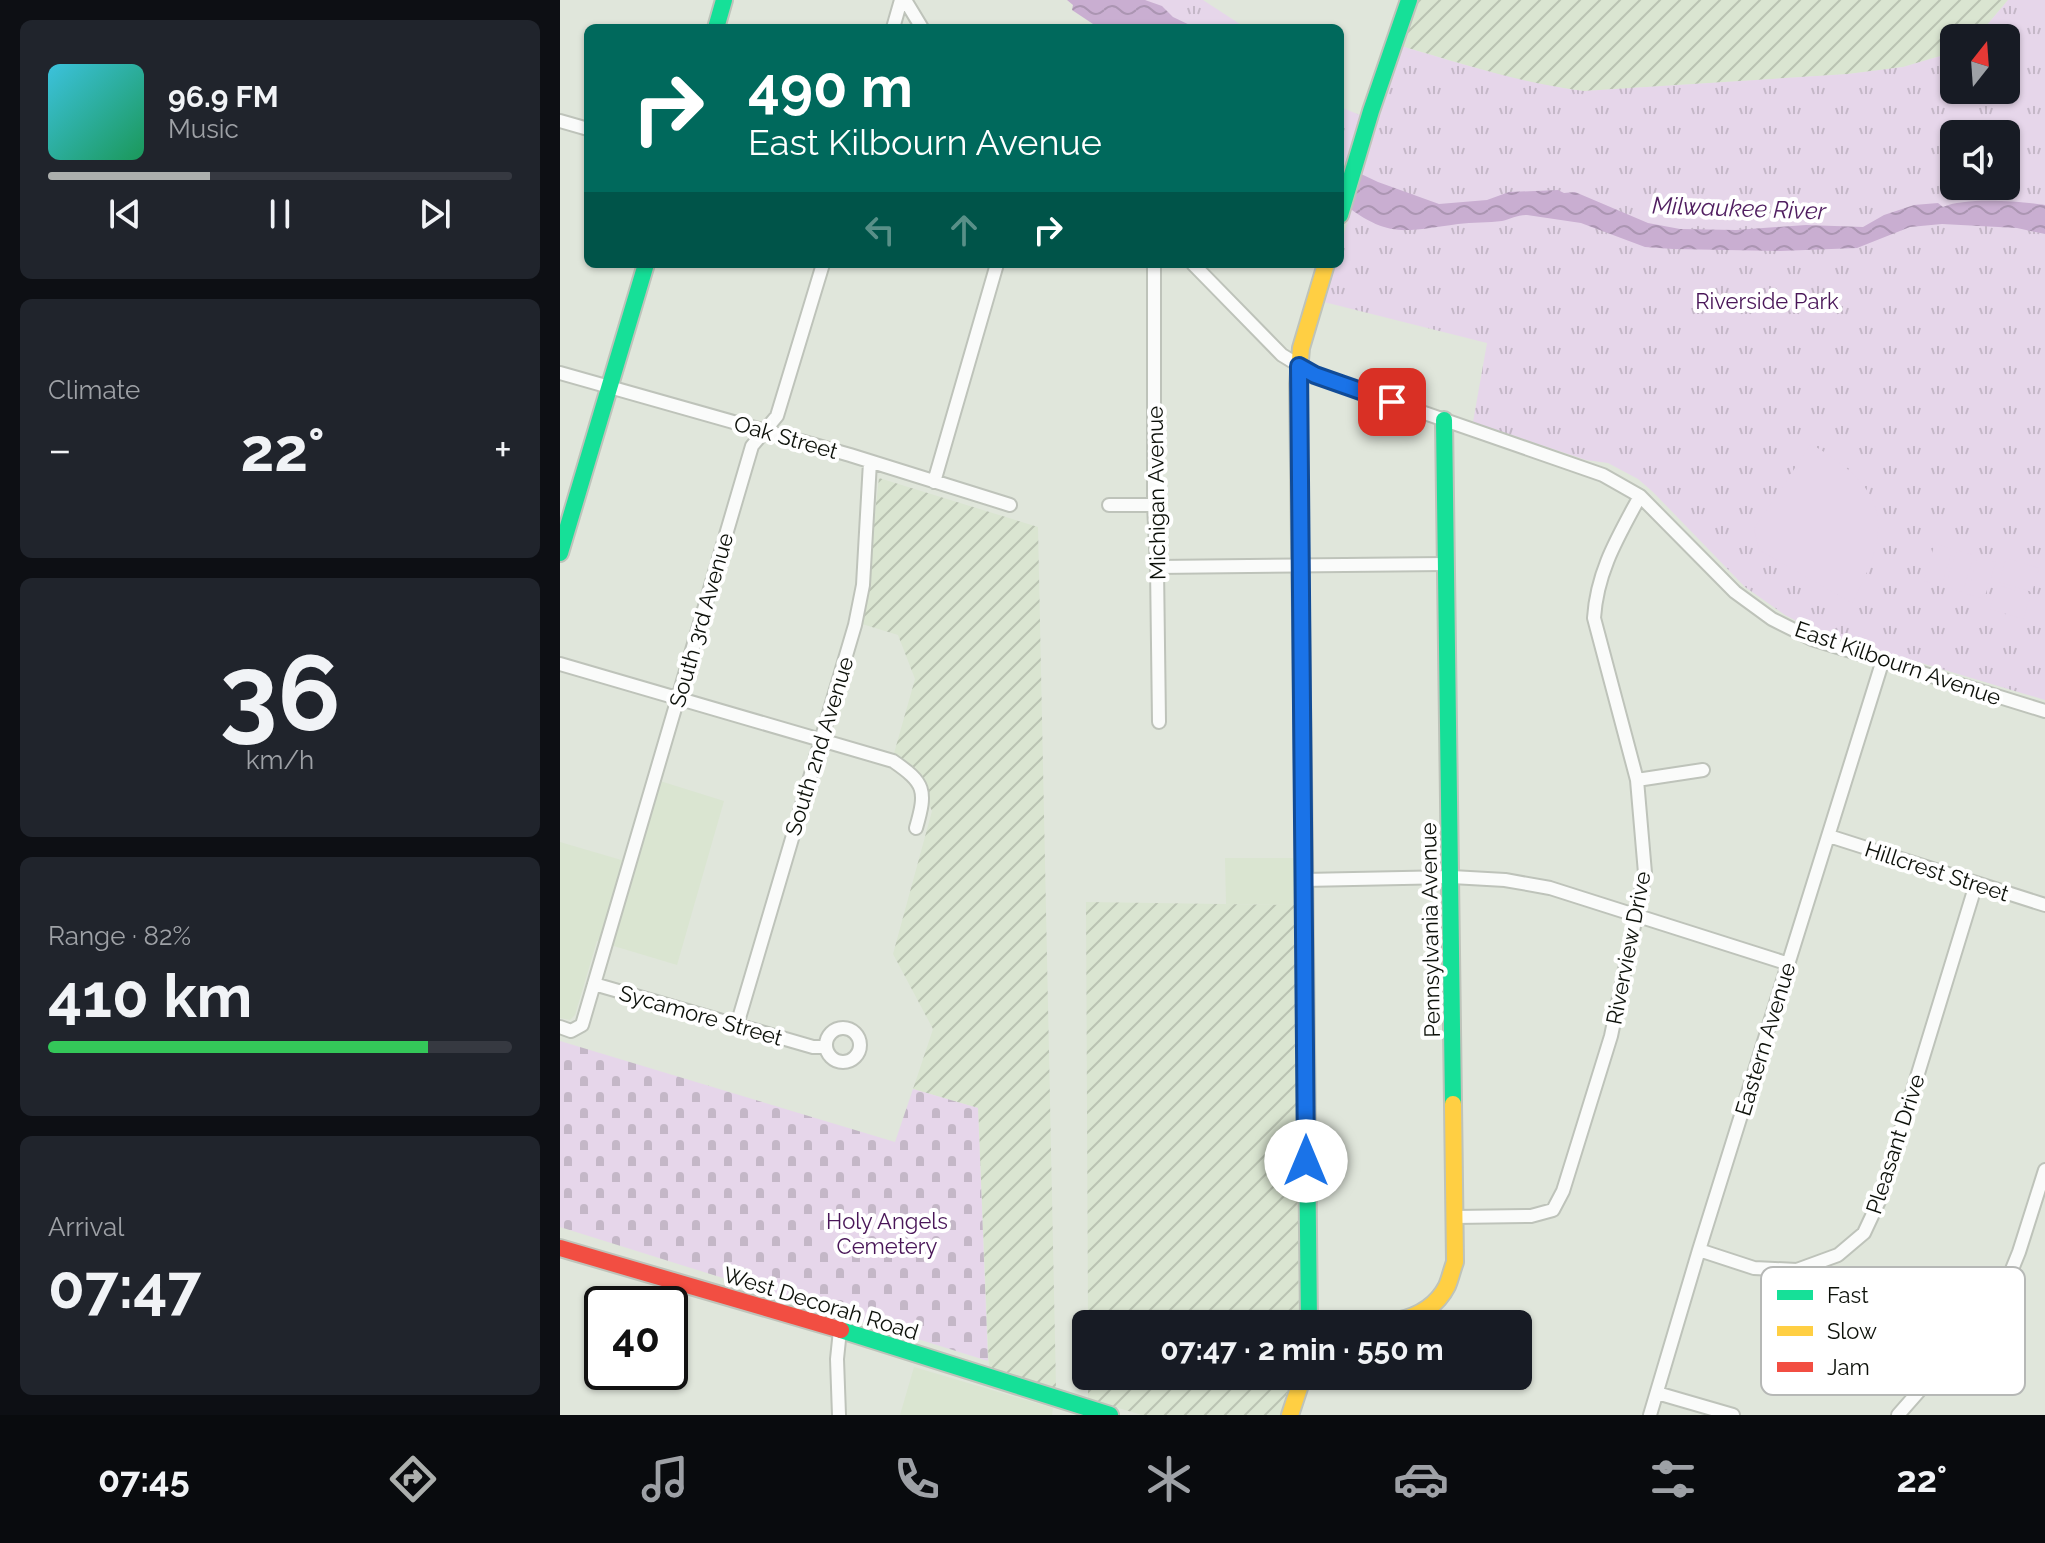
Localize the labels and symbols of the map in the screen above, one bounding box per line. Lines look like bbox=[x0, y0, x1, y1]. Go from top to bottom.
north arrow bbox=[1940, 24, 2020, 104]
water label: Milwaukee River bbox=[1651, 190, 1827, 226]
park label: Riverside Park bbox=[1695, 288, 1839, 314]
pin bbox=[1358, 368, 1426, 436]
street label: Michigan Avenue bbox=[1141, 406, 1171, 580]
street label: Oak Street bbox=[731, 410, 841, 464]
street label: South 3rd Avenue bbox=[664, 530, 738, 710]
street label: East Kilbourn Avenue bbox=[1792, 616, 2005, 711]
street label: South 2nd Avenue bbox=[779, 653, 859, 838]
street label: Pennsylvania Avenue bbox=[1415, 822, 1445, 1038]
street label: Hillcrest Street bbox=[1862, 835, 2013, 907]
street label: Riverview Drive bbox=[1600, 869, 1656, 1027]
street label: Eastern Avenue bbox=[1729, 959, 1801, 1119]
street label: Sycamore Street bbox=[616, 979, 786, 1051]
street label: Pleasant Drive bbox=[1860, 1071, 1930, 1217]
position arrow bbox=[1264, 1119, 1348, 1203]
park label: Holy Angels Cemetery bbox=[826, 1208, 948, 1259]
street label: West Decorah Road bbox=[720, 1261, 922, 1345]
legend bbox=[1761, 1267, 2025, 1395]
text: Fast bbox=[1827, 1282, 1869, 1308]
speed limit sign: 40 bbox=[584, 1286, 688, 1390]
text: Slow bbox=[1827, 1318, 1877, 1344]
text: Jam bbox=[1827, 1354, 1870, 1380]

